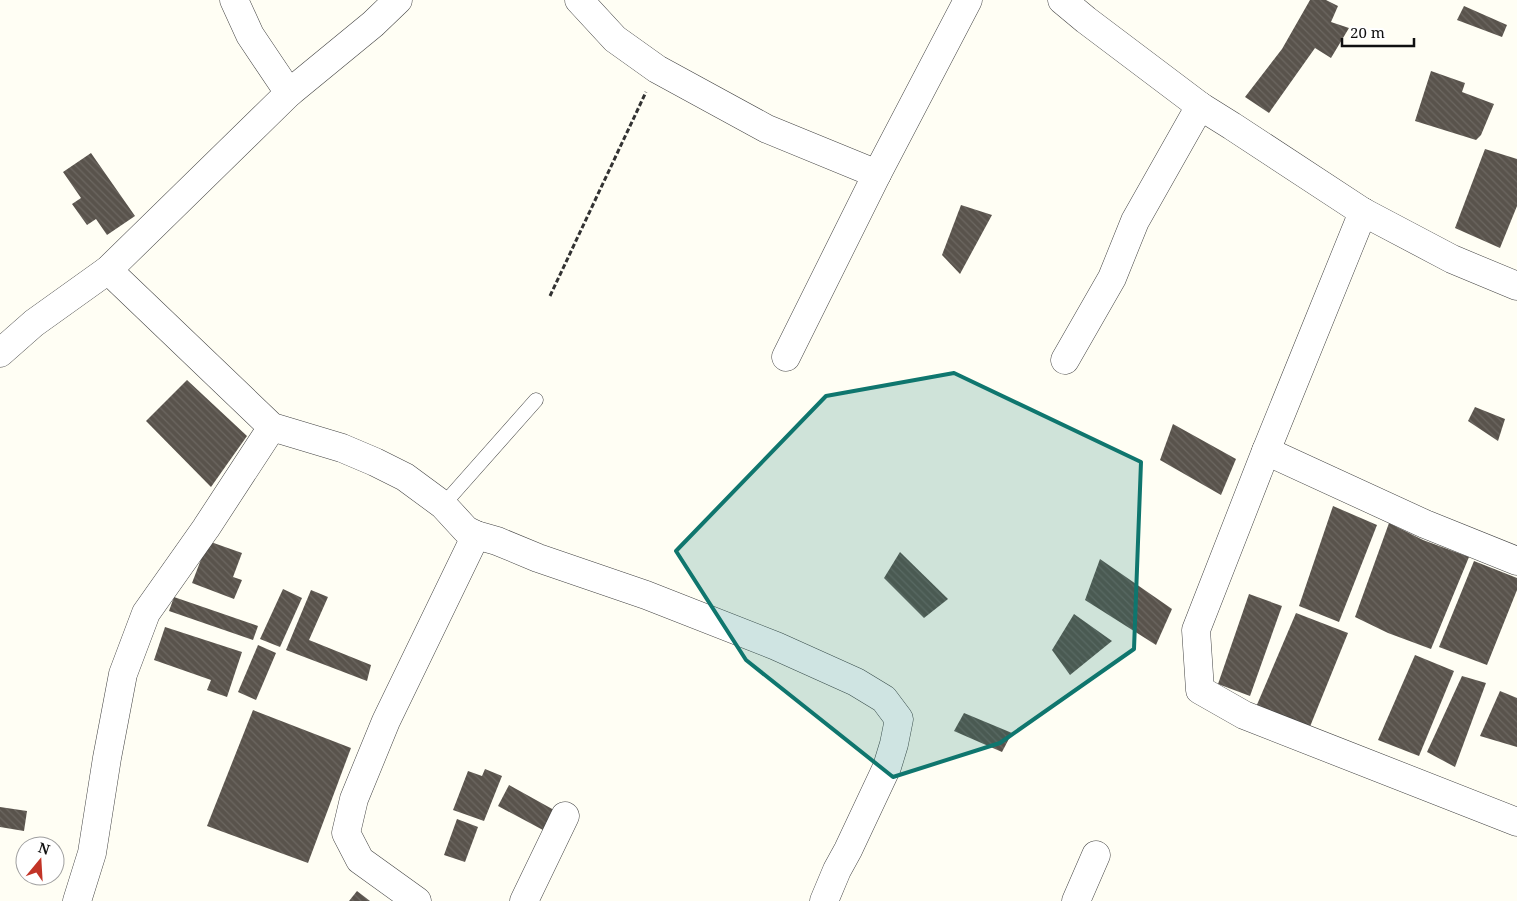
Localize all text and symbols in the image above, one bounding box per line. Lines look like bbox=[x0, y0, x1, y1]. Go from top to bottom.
scale bar bbox=[1342, 15, 1414, 47]
text: 20 m bbox=[1350, 22, 1385, 42]
north arrow bbox=[15, 836, 65, 886]
text: N bbox=[36, 837, 52, 859]

